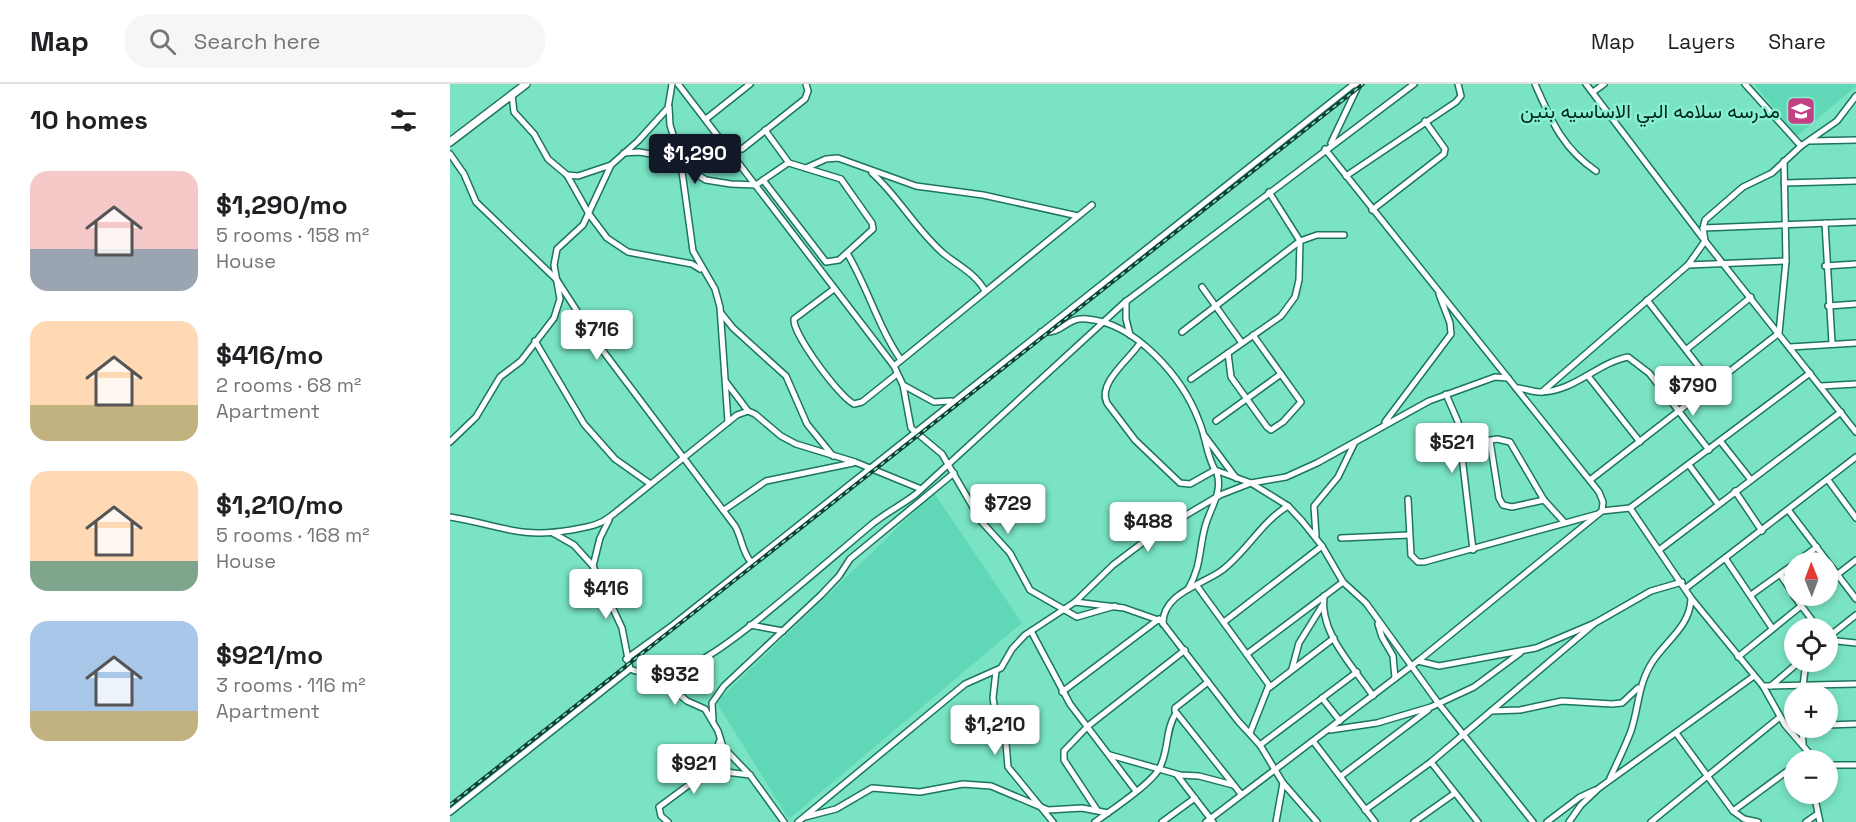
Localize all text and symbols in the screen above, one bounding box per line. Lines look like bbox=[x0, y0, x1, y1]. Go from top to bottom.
search box bbox=[125, 14, 545, 68]
text: Map bbox=[30, 23, 89, 59]
icon: search bbox=[146, 25, 179, 58]
text: Search here bbox=[194, 27, 321, 55]
text: Map bbox=[1591, 28, 1635, 55]
text: Layers bbox=[1668, 28, 1735, 55]
text: Share bbox=[1768, 28, 1826, 55]
school or university icon: مدرسه سلامه البي الاساسيه بنين bbox=[1785, 95, 1817, 127]
place label: مدرسه سلامه البي الاساسيه بنين bbox=[1520, 98, 1780, 128]
text: 10 homes bbox=[30, 103, 148, 137]
icon: filters bbox=[387, 104, 420, 137]
pin: $1,290 bbox=[646, 134, 744, 185]
text: $1,290 bbox=[663, 140, 727, 166]
text: $1,290/mo bbox=[216, 188, 348, 222]
icon: home bbox=[78, 195, 150, 267]
text: 5 rooms · 158 m² bbox=[216, 222, 369, 248]
text: House bbox=[216, 248, 276, 274]
pin: $716 bbox=[561, 310, 633, 361]
text: $716 bbox=[575, 316, 619, 342]
text: $416/mo bbox=[216, 338, 323, 372]
icon: home bbox=[78, 345, 150, 417]
pin: $790 bbox=[1657, 366, 1729, 417]
text: 2 rooms · 68 m² bbox=[216, 372, 361, 398]
text: $790 bbox=[1669, 372, 1717, 398]
text: Apartment bbox=[216, 398, 320, 424]
pin: $521 bbox=[1416, 423, 1488, 474]
text: $521 bbox=[1430, 429, 1474, 455]
pin: $729 bbox=[972, 484, 1044, 535]
text: $1,210/mo bbox=[216, 488, 343, 522]
text: $729 bbox=[984, 490, 1032, 516]
icon: home bbox=[78, 495, 150, 567]
pin: $488 bbox=[1112, 502, 1184, 553]
text: $488 bbox=[1124, 508, 1172, 534]
text: 5 rooms · 168 m² bbox=[216, 522, 370, 548]
text: House bbox=[216, 548, 276, 574]
north arrow bbox=[1784, 552, 1838, 606]
map controls bbox=[1784, 552, 1838, 804]
pin: $416 bbox=[570, 569, 642, 620]
text: $416 bbox=[583, 575, 629, 601]
button: locate bbox=[1784, 618, 1838, 672]
text: $921/mo bbox=[216, 638, 323, 672]
icon: home bbox=[78, 645, 150, 717]
pin: $932 bbox=[639, 655, 711, 706]
text: $932 bbox=[651, 661, 699, 687]
text: 3 rooms · 116 m² bbox=[216, 672, 366, 698]
button: + bbox=[1784, 684, 1838, 738]
text: Apartment bbox=[216, 698, 320, 724]
pin: $1,210 bbox=[946, 705, 1044, 756]
text: $1,210 bbox=[965, 711, 1025, 737]
pin: $921 bbox=[658, 744, 730, 795]
text: $921 bbox=[671, 750, 717, 776]
button: − bbox=[1784, 750, 1838, 804]

